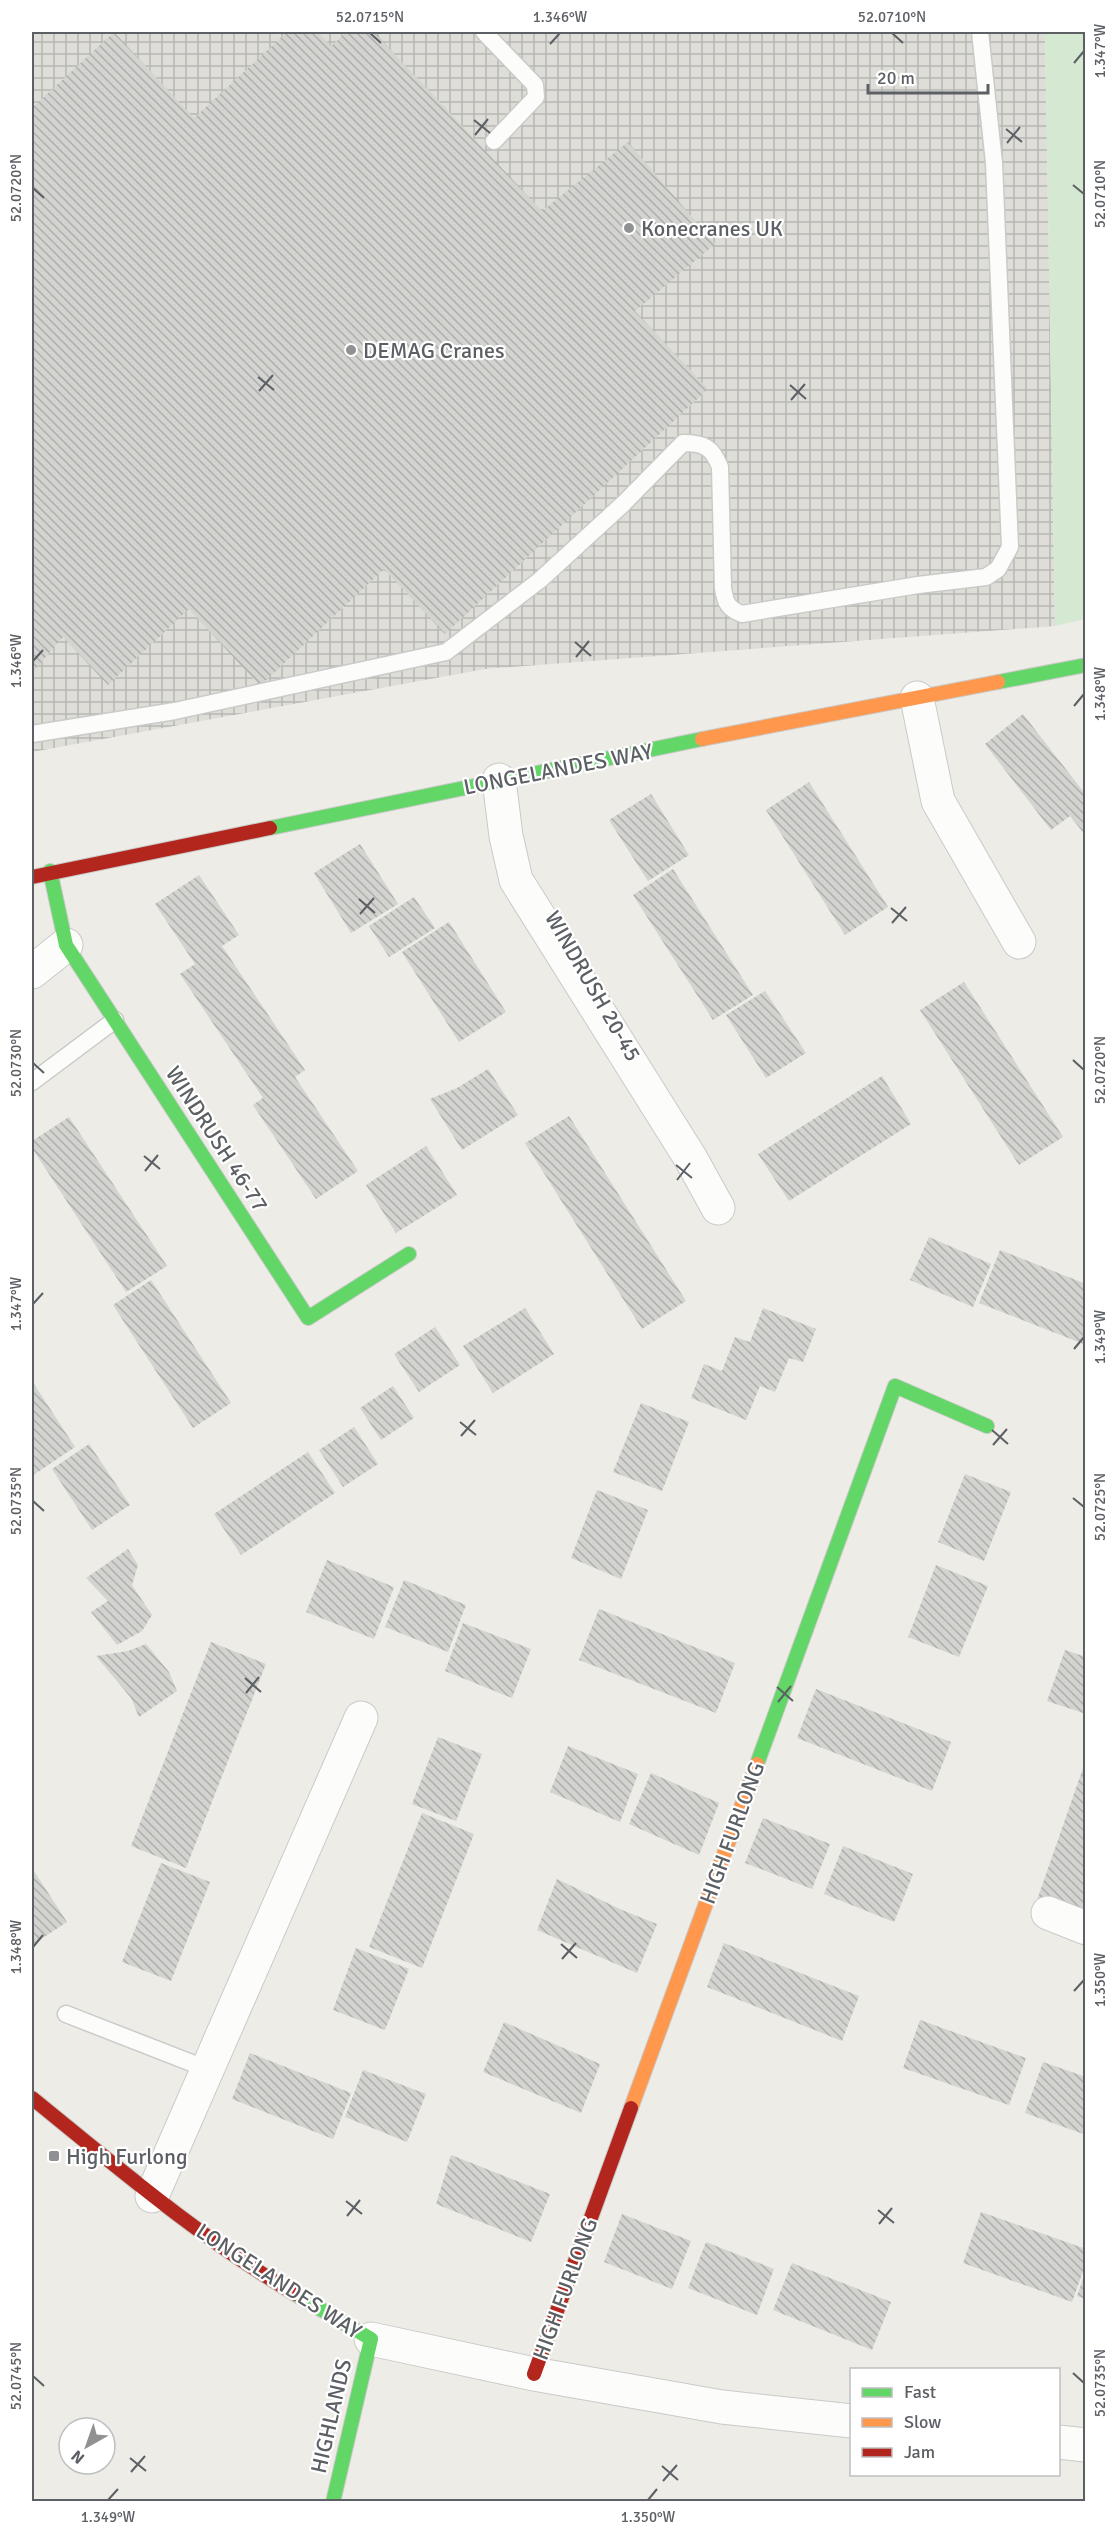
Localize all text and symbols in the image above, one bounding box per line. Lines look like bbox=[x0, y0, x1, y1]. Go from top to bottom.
text: 52.0715°N bbox=[336, 8, 404, 26]
text: 1.346°W bbox=[533, 8, 588, 26]
text: 52.0710°N bbox=[858, 8, 926, 26]
text: 1.347°W bbox=[1091, 23, 1109, 78]
scale bar bbox=[868, 57, 988, 95]
text: 20 m bbox=[877, 67, 915, 89]
text: 52.0720°N bbox=[7, 154, 25, 222]
text: 52.0710°N bbox=[1091, 160, 1109, 228]
place label: Konecranes UK bbox=[641, 215, 783, 242]
marker: Konecranes UK bbox=[622, 221, 636, 235]
place label: DEMAG Cranes bbox=[363, 337, 505, 364]
marker: DEMAG Cranes bbox=[344, 343, 358, 357]
text: 1.346°W bbox=[7, 633, 25, 688]
text: 1.348°W bbox=[1091, 666, 1109, 721]
street label: LONGELANDES WAY bbox=[461, 737, 655, 801]
street label: WINDRUSH 20-45 bbox=[539, 906, 647, 1066]
text: 52.0730°N bbox=[7, 1029, 25, 1097]
text: 52.0720°N bbox=[1091, 1036, 1109, 1104]
street label: WINDRUSH 46-77 bbox=[160, 1061, 274, 1217]
text: 1.347°W bbox=[7, 1276, 25, 1331]
text: 1.349°W bbox=[1091, 1309, 1109, 1364]
text: 52.0735°N bbox=[7, 1467, 25, 1535]
text: 52.0725°N bbox=[1091, 1473, 1109, 1541]
street label: HIGH FURLONG bbox=[694, 1758, 770, 1908]
text: 1.348°W bbox=[7, 1919, 25, 1974]
text: 1.350°W bbox=[1091, 1952, 1109, 2007]
place label: High Furlong bbox=[66, 2143, 188, 2170]
marker: High Furlong bbox=[47, 2149, 61, 2163]
street label: HIGH FURLONG bbox=[527, 2214, 603, 2364]
street label: LONGELANDES WAY bbox=[191, 2217, 367, 2345]
text: 52.0745°N bbox=[7, 2342, 25, 2410]
text: 52.0735°N bbox=[1091, 2349, 1109, 2417]
street label: HIGHLANDS bbox=[305, 2356, 357, 2476]
legend bbox=[850, 2368, 1060, 2476]
text: Fast bbox=[904, 2381, 936, 2403]
text: Slow bbox=[904, 2411, 941, 2433]
north arrow bbox=[57, 2416, 117, 2476]
text: Jam bbox=[904, 2441, 935, 2463]
text: N bbox=[67, 2445, 89, 2468]
text: 1.349°W bbox=[81, 2508, 136, 2526]
text: 1.350°W bbox=[621, 2508, 676, 2526]

